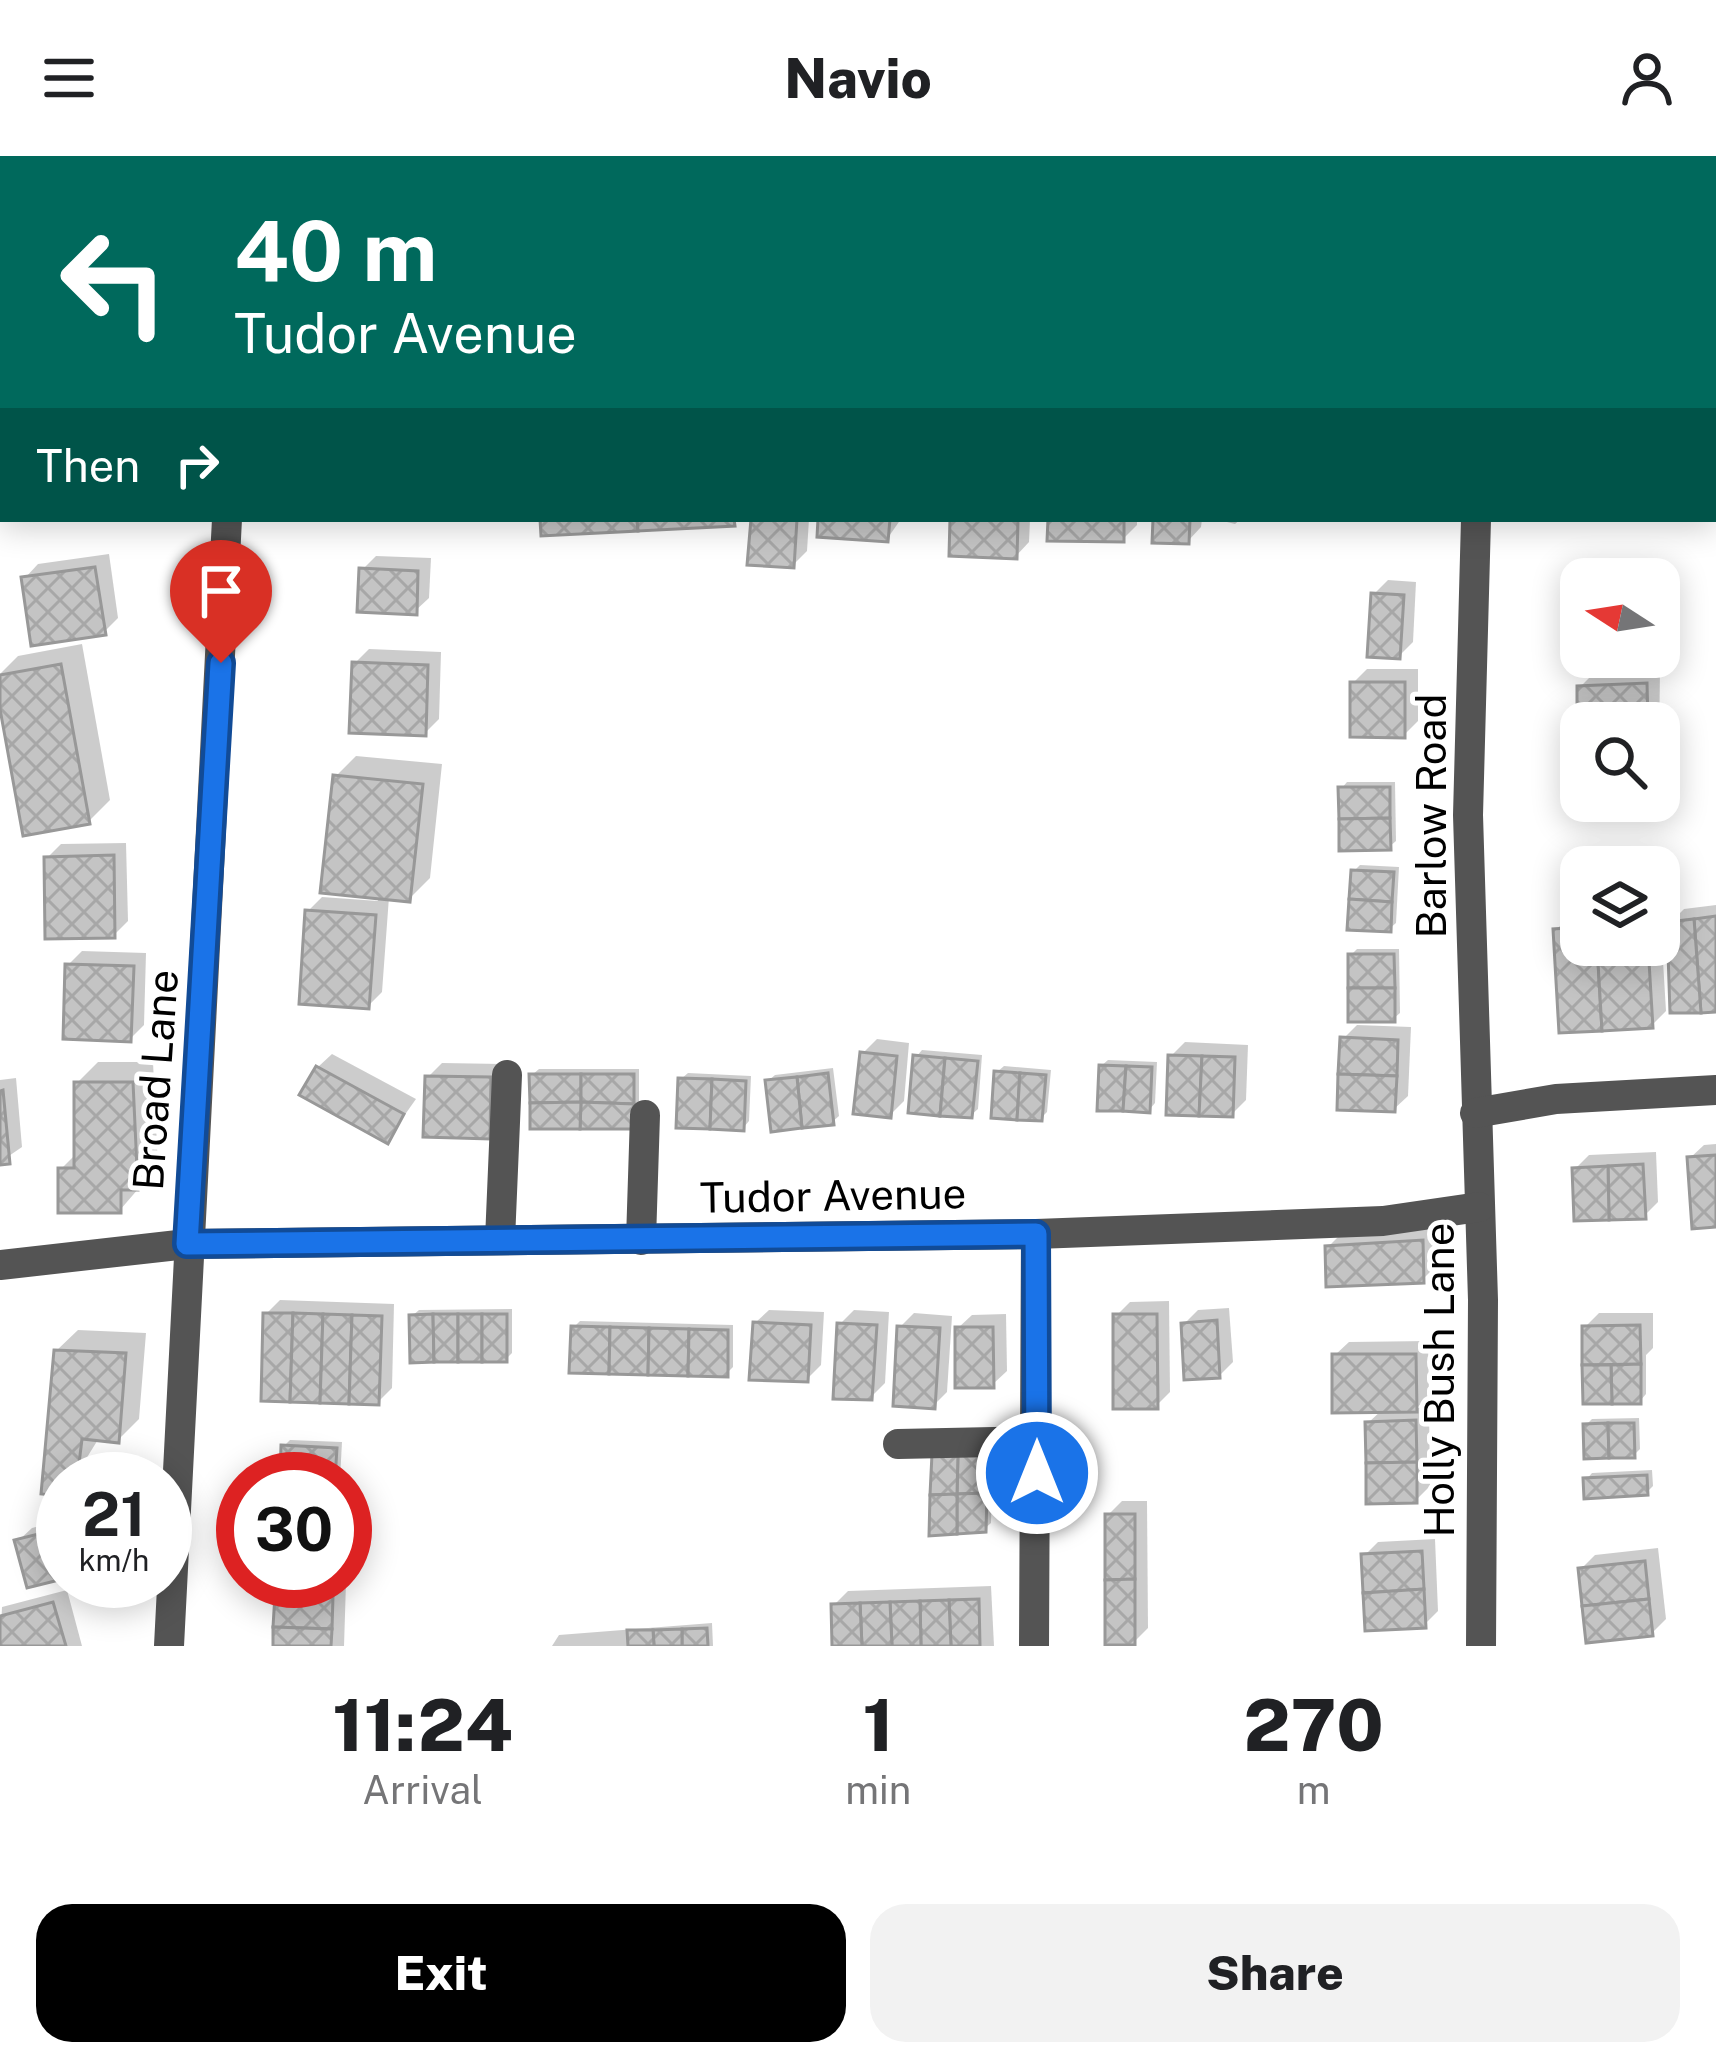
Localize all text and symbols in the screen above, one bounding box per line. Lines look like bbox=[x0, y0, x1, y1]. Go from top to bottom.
icon: menu bbox=[36, 45, 102, 111]
icon: person bbox=[1614, 45, 1680, 111]
text: Navio bbox=[784, 47, 932, 110]
text: 40 m bbox=[234, 201, 437, 300]
icon: left bbox=[36, 204, 192, 360]
text: Tudor Avenue bbox=[234, 302, 577, 365]
icon: right bbox=[164, 432, 230, 498]
text: Then bbox=[36, 439, 140, 492]
pin bbox=[170, 540, 272, 663]
icon: arrive bbox=[188, 558, 254, 624]
north arrow bbox=[1560, 558, 1680, 678]
map controls bbox=[1560, 558, 1680, 966]
street label: Barlow Road bbox=[1406, 693, 1455, 939]
button: search bbox=[1560, 702, 1680, 822]
button: layers bbox=[1560, 846, 1680, 966]
street label: Broad Lane bbox=[123, 968, 187, 1192]
street label: Tudor Avenue bbox=[699, 1168, 967, 1222]
street label: Holly Bush Lane bbox=[1414, 1222, 1463, 1538]
position arrow bbox=[974, 1410, 1100, 1536]
speed limit sign: 30 bbox=[216, 1452, 372, 1608]
text: 21 bbox=[82, 1479, 146, 1550]
text: km/h bbox=[79, 1542, 149, 1578]
text: 11:24 bbox=[332, 1683, 513, 1767]
text: 1 bbox=[862, 1683, 894, 1767]
text: 270 bbox=[1244, 1683, 1384, 1767]
text: Arrival bbox=[362, 1767, 483, 1813]
text: min bbox=[845, 1767, 911, 1813]
text: m bbox=[1297, 1767, 1331, 1813]
button: Exit bbox=[36, 1904, 846, 2042]
button: Share bbox=[870, 1904, 1680, 2042]

